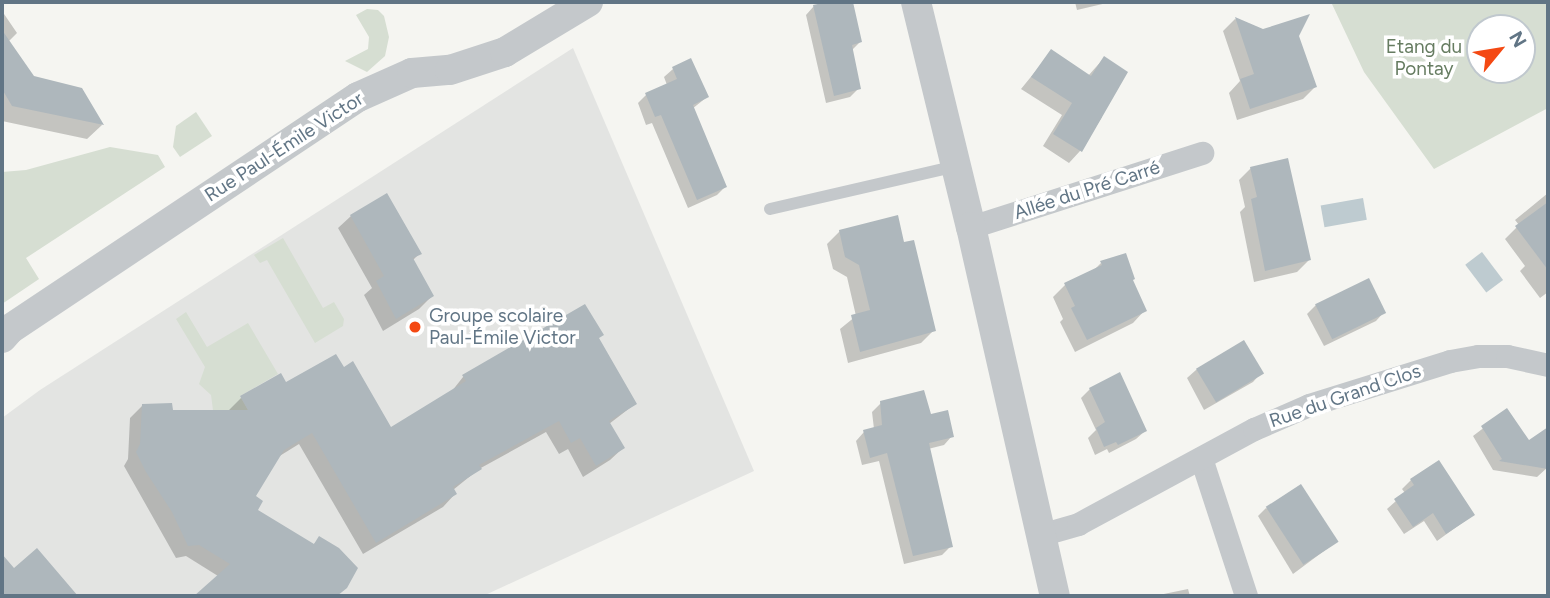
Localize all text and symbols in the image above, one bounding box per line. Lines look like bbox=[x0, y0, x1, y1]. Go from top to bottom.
north arrow bbox=[1466, 14, 1536, 84]
text: N bbox=[1504, 27, 1532, 51]
park label: Etang du Pontay bbox=[1386, 36, 1462, 80]
street label: Rue Paul-Émile Victor bbox=[201, 87, 367, 207]
street label: Allée du Pré Carré bbox=[1011, 156, 1163, 224]
place label: Groupe scolaire Paul-Émile Victor bbox=[429, 305, 576, 349]
marker: Groupe scolaire Paul-Émile Victor bbox=[407, 319, 423, 335]
street label: Rue du Grand Clos bbox=[1266, 359, 1424, 433]

